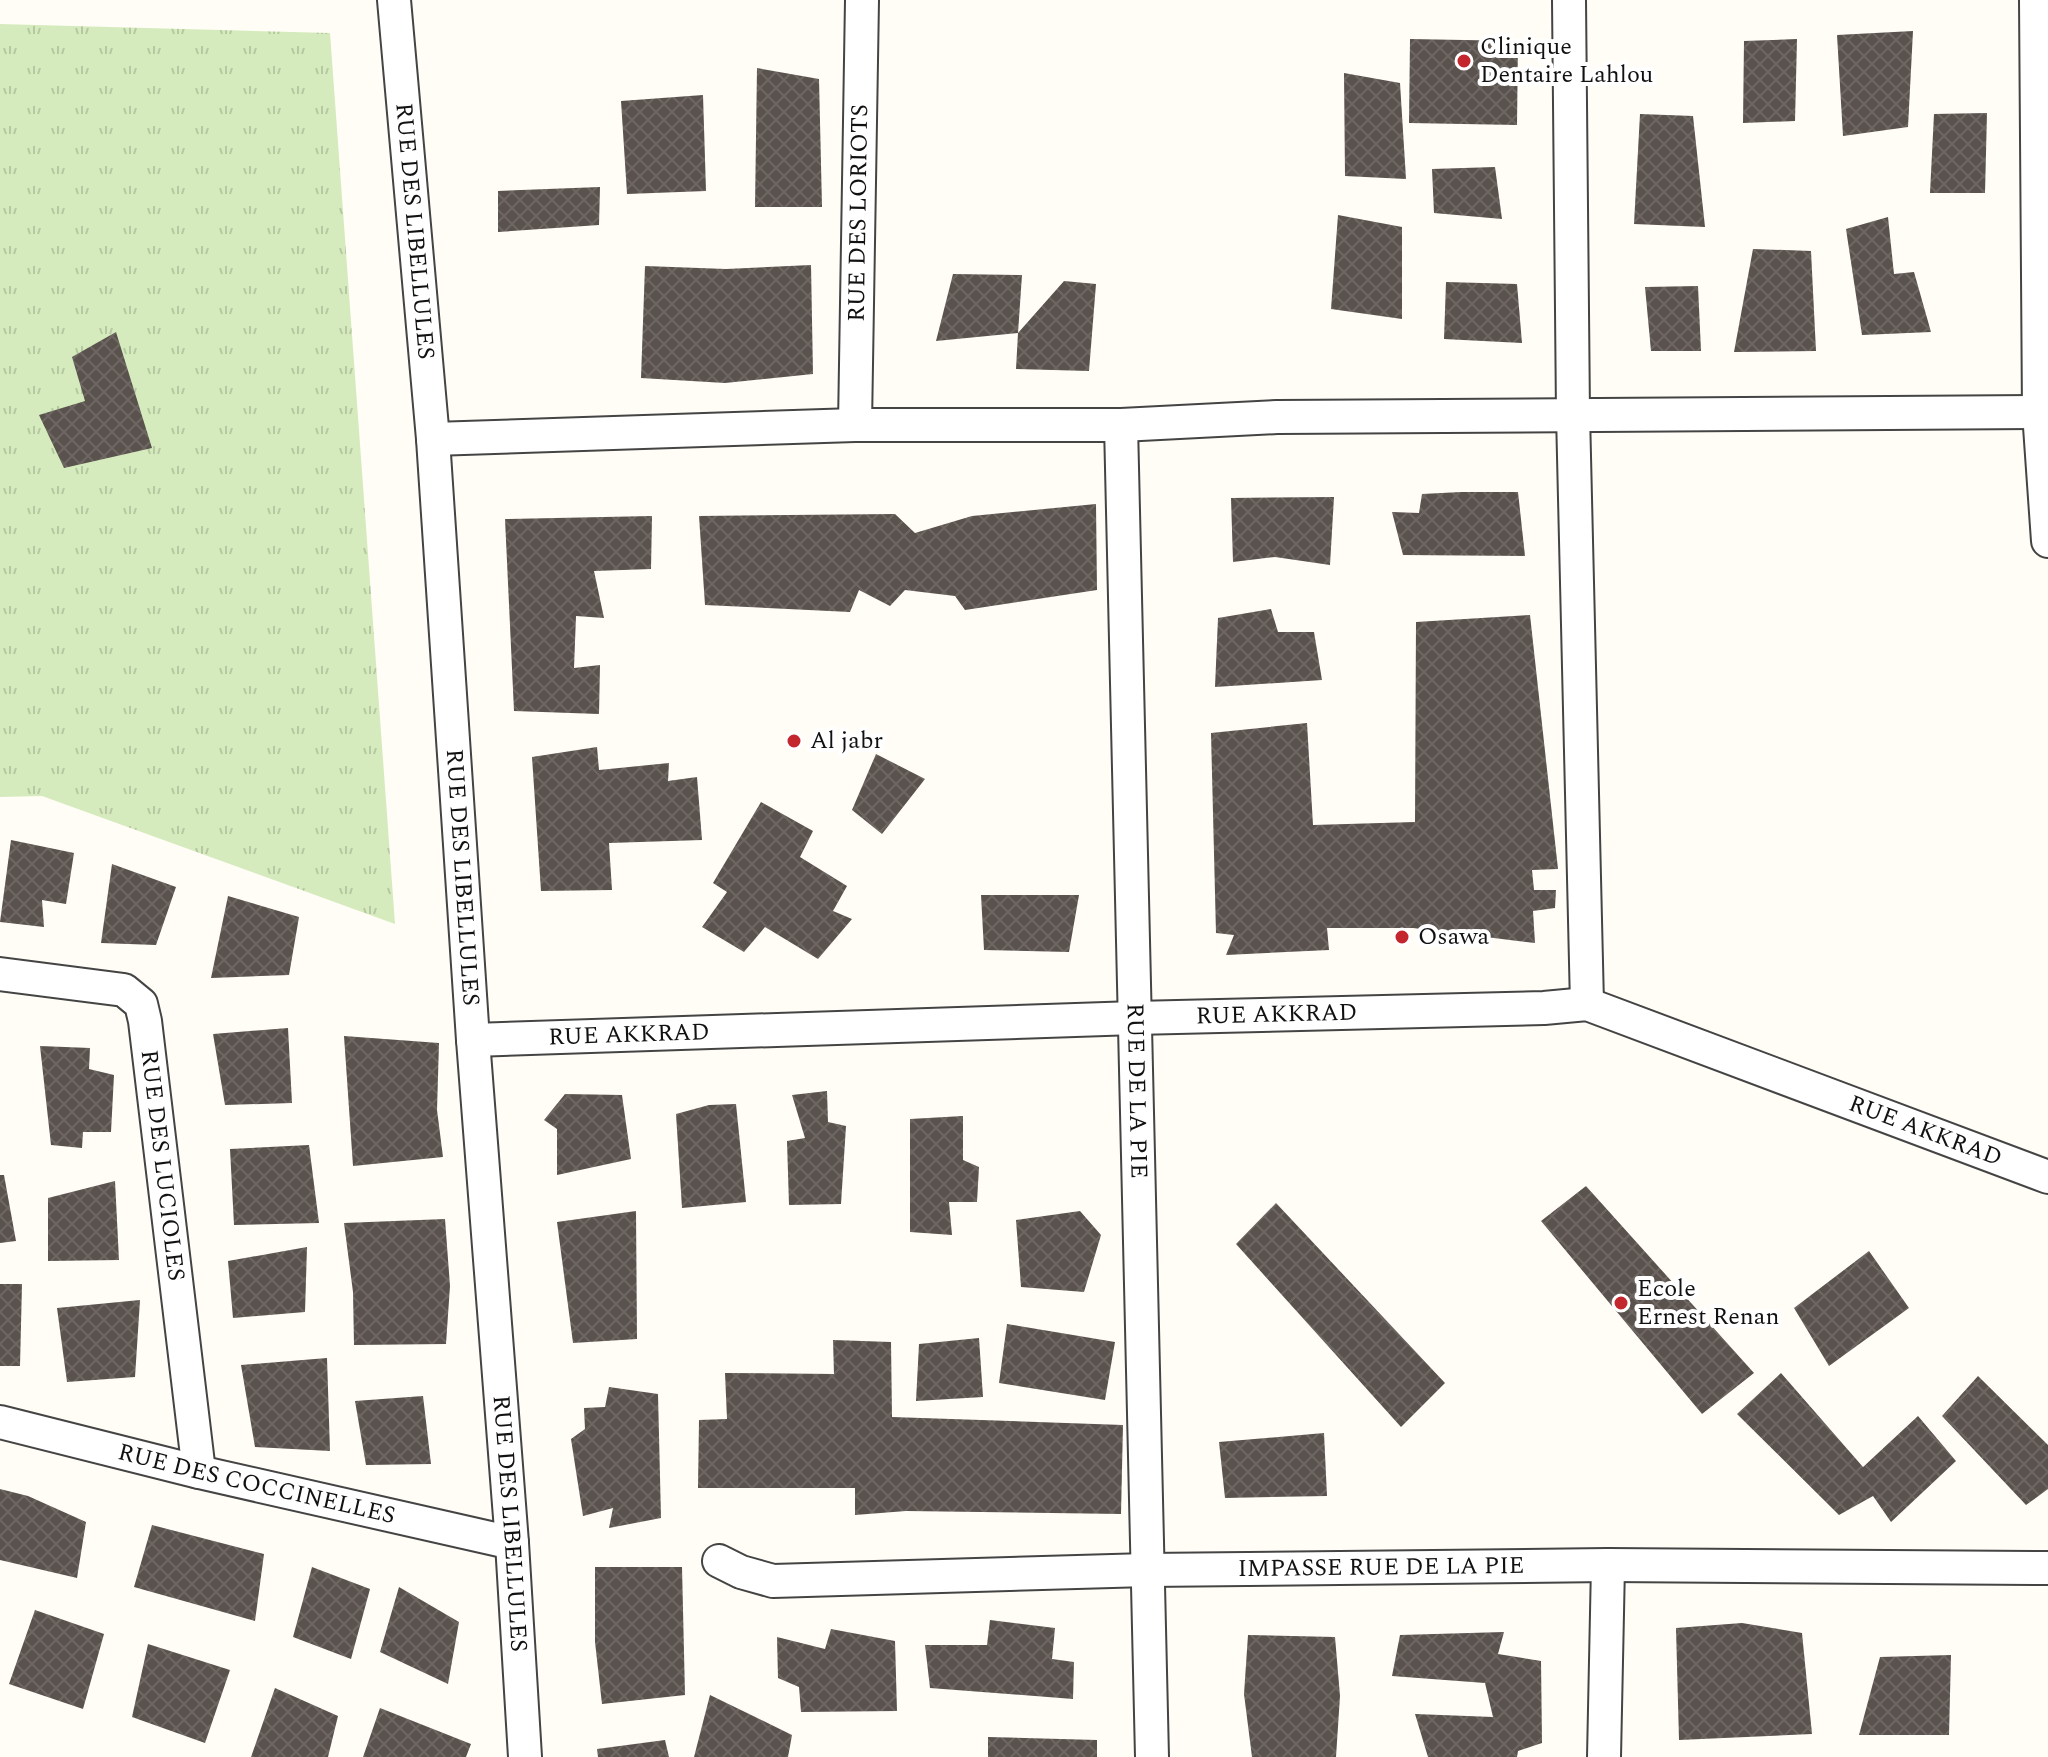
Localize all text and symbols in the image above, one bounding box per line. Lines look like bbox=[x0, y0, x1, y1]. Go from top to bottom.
place label: Clinique Dentaire Lahlou bbox=[1480, 29, 1653, 93]
marker: Clinique Dentaire Lahlou bbox=[1455, 52, 1473, 70]
street label: RUE DES LIBELLULES bbox=[385, 101, 444, 361]
street label: RUE DES LORIOTS bbox=[839, 104, 878, 322]
place label: Al jabr bbox=[810, 723, 883, 759]
marker: Al jabr bbox=[785, 732, 803, 750]
street label: RUE DES LIBELLULES bbox=[436, 748, 489, 1007]
place label: Osawa bbox=[1418, 919, 1490, 955]
marker: Osawa bbox=[1393, 928, 1411, 946]
street label: RUE AKKRAD bbox=[1195, 995, 1358, 1035]
street label: RUE DE LA PIE bbox=[1116, 1003, 1157, 1179]
street label: RUE AKKRAD bbox=[548, 1014, 710, 1055]
street label: RUE DES LUCIOLES bbox=[131, 1048, 194, 1283]
street label: RUE AKKRAD bbox=[1843, 1086, 2007, 1176]
place label: Ecole Ernest Renan bbox=[1637, 1271, 1779, 1335]
marker: Ecole Ernest Renan bbox=[1612, 1294, 1630, 1312]
street label: RUE DES LIBELLULES bbox=[483, 1394, 537, 1653]
street label: RUE DES COCCINELLES bbox=[114, 1434, 399, 1534]
street label: IMPASSE RUE DE LA PIE bbox=[1237, 1548, 1525, 1587]

